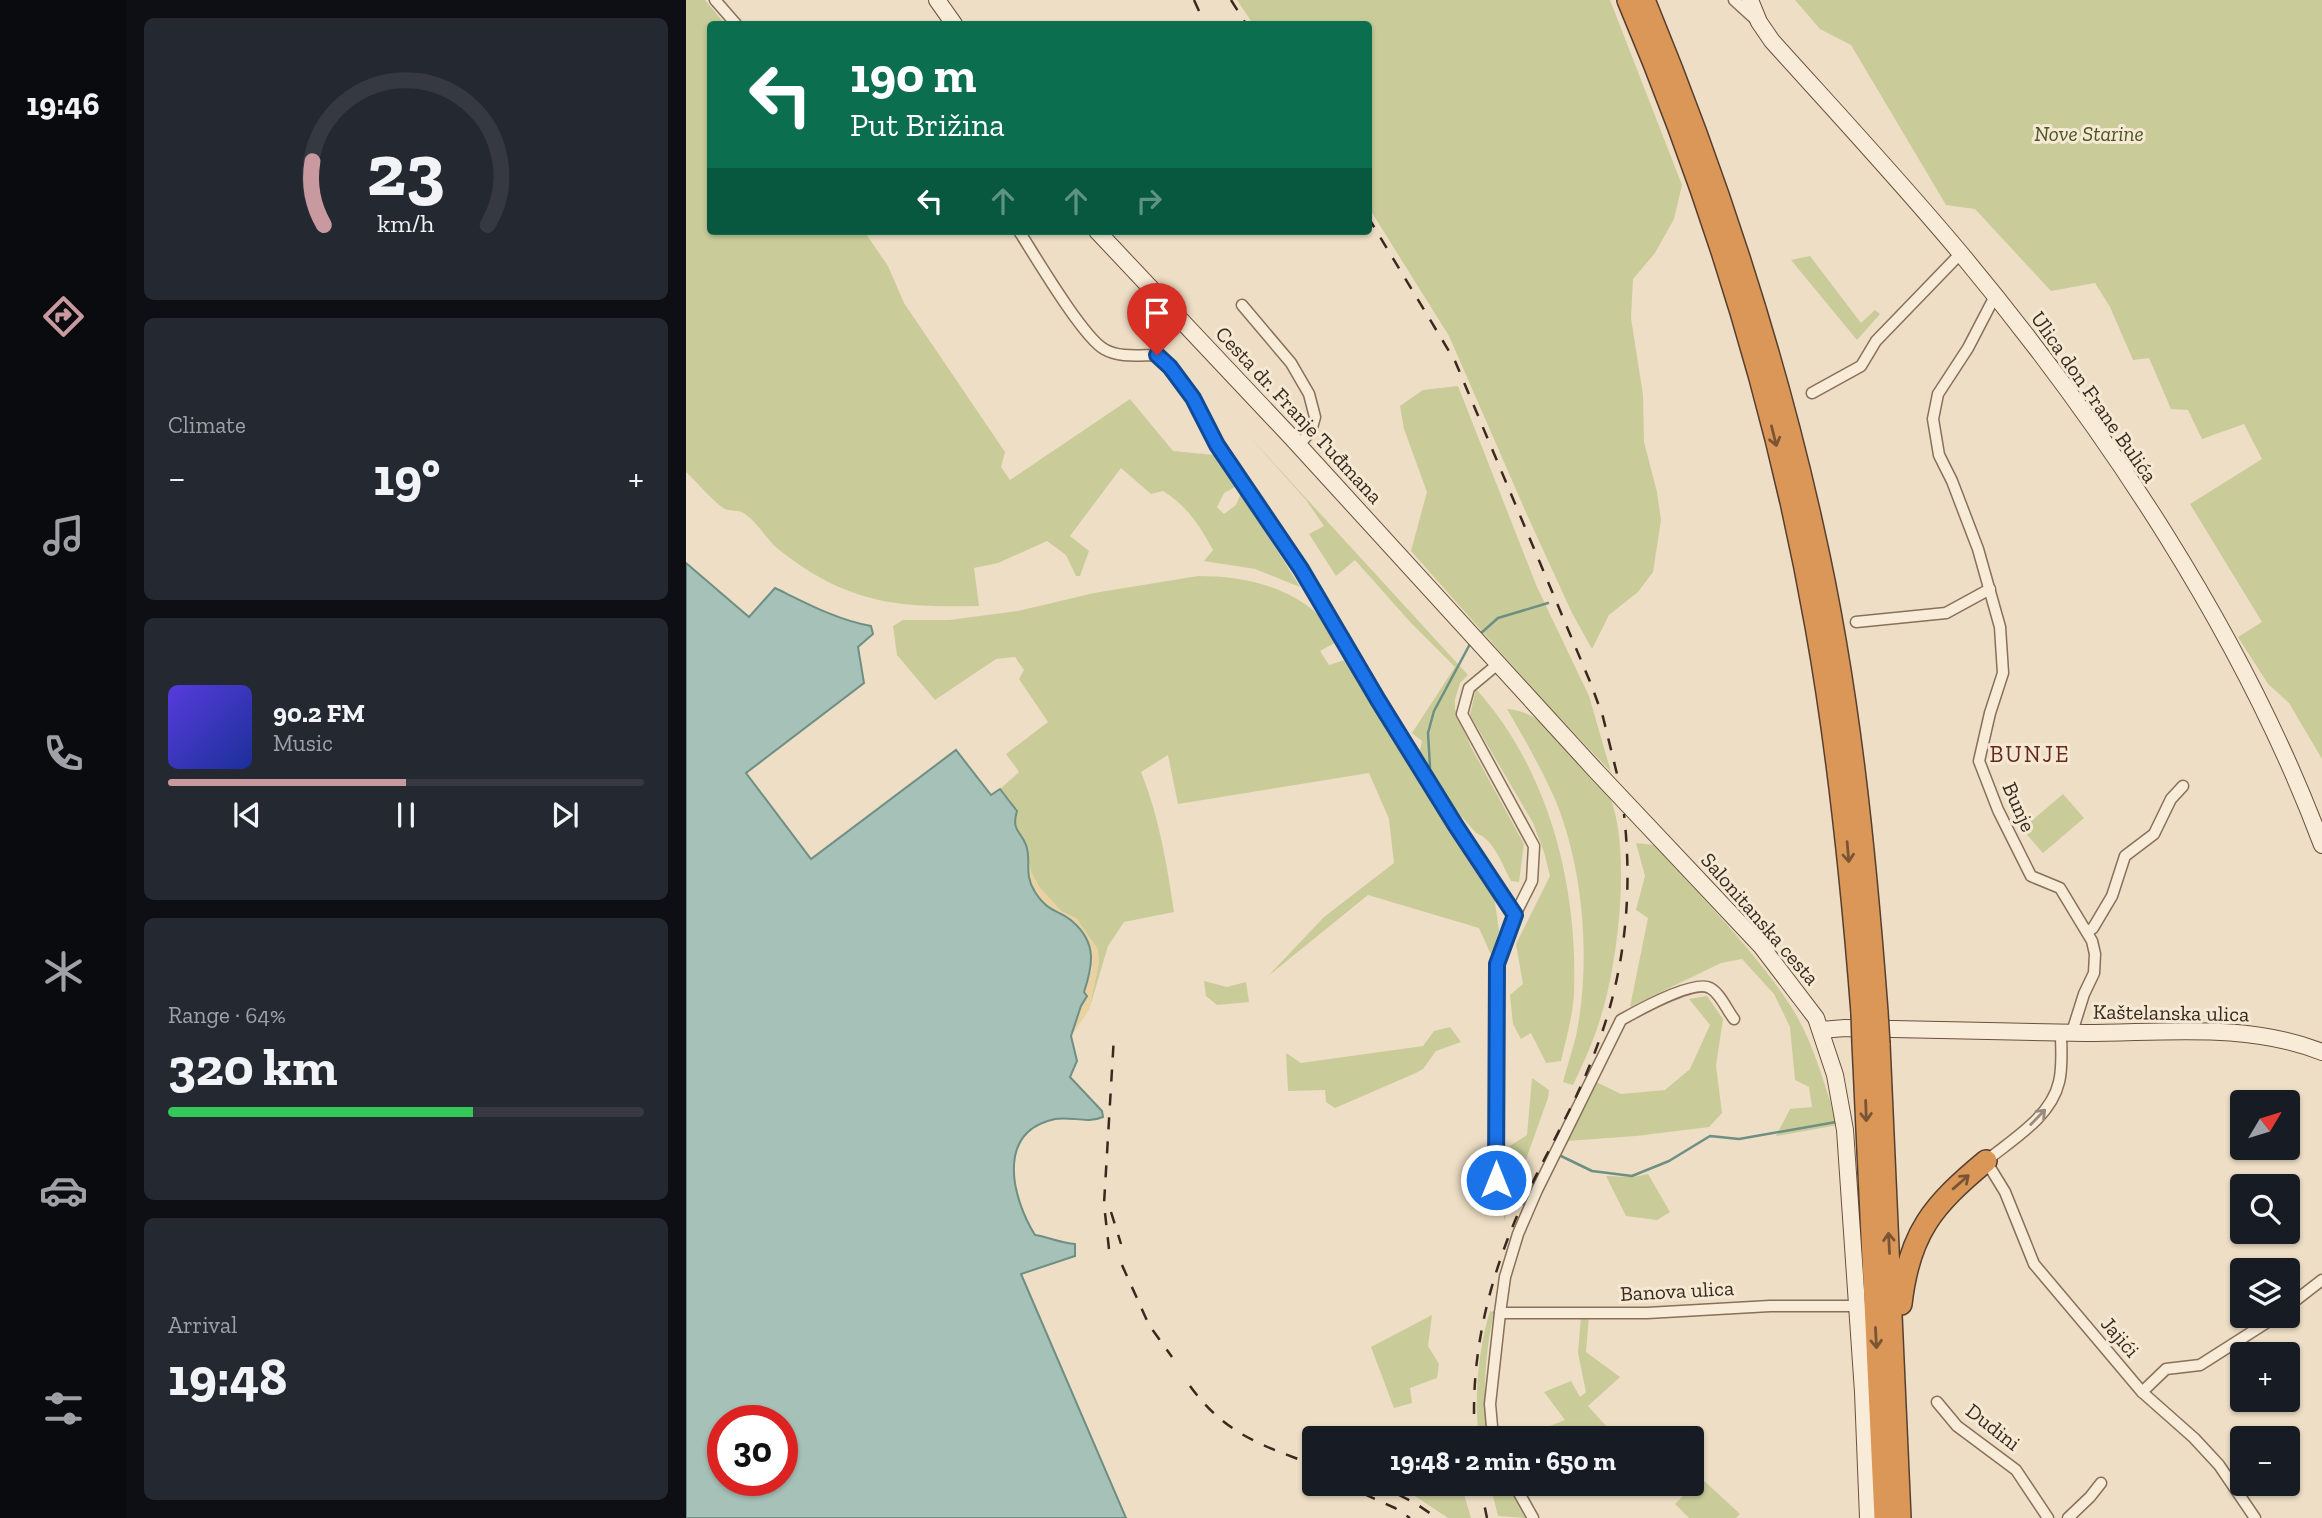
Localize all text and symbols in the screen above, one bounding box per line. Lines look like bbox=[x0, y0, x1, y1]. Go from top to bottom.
text: 190 m bbox=[850, 46, 976, 105]
icon: left bbox=[735, 49, 826, 140]
text: 19:46 bbox=[26, 85, 100, 123]
text: Put Brižina bbox=[850, 106, 1005, 144]
park label: Nove Starine bbox=[2034, 121, 2144, 146]
text: 23 bbox=[367, 126, 445, 214]
icon: left bbox=[911, 182, 949, 220]
icon: ahead bbox=[984, 182, 1022, 220]
icon: ahead bbox=[1057, 182, 1095, 220]
icon: right bbox=[1130, 182, 1168, 220]
text: km/h bbox=[377, 208, 435, 238]
pin bbox=[1127, 283, 1187, 355]
icon: directions bbox=[39, 292, 88, 341]
icon: arrive bbox=[1138, 294, 1176, 332]
street label: Ulica don Frane Bulića bbox=[2026, 306, 2163, 487]
street label: Cesta dr. Franje Tuđmana bbox=[1210, 321, 1388, 509]
text: Climate bbox=[168, 411, 246, 439]
one-way arrow bbox=[1768, 424, 1781, 446]
text: 19° bbox=[373, 446, 440, 508]
text: − bbox=[168, 455, 186, 501]
text: + bbox=[628, 455, 644, 501]
icon: music bbox=[39, 511, 88, 560]
text: 90.2 FM bbox=[273, 697, 365, 729]
icon: phone bbox=[39, 729, 88, 778]
text: Music bbox=[273, 729, 333, 757]
district label: BUNJE bbox=[1989, 740, 2071, 768]
street label: Bunje bbox=[1997, 778, 2041, 836]
icon: previous bbox=[228, 796, 266, 834]
icon: pause bbox=[387, 796, 425, 834]
icon: next bbox=[546, 796, 584, 834]
one-way arrow bbox=[1841, 840, 1854, 863]
street label: Salonitanska cesta bbox=[1696, 847, 1825, 990]
icon: climate bbox=[39, 947, 88, 996]
street label: Kaštelanska ulica bbox=[2093, 999, 2249, 1026]
text: Range · 64% bbox=[168, 1001, 286, 1029]
text: 320 km bbox=[168, 1036, 338, 1098]
north arrow bbox=[2230, 1090, 2300, 1160]
map controls bbox=[2230, 1090, 2300, 1496]
one-way arrow bbox=[1859, 1099, 1872, 1122]
one-way arrow bbox=[2030, 1109, 2047, 1126]
position arrow bbox=[1459, 1143, 1533, 1217]
icon: car bbox=[39, 1166, 88, 1215]
one-way arrow bbox=[1952, 1174, 1970, 1190]
button: search bbox=[2230, 1174, 2300, 1244]
one-way arrow bbox=[1882, 1232, 1895, 1255]
button: layers bbox=[2230, 1258, 2300, 1328]
street label: Banova ulica bbox=[1619, 1275, 1735, 1306]
text: Arrival bbox=[168, 1311, 237, 1339]
street label: Jajići bbox=[2095, 1311, 2145, 1363]
one-way arrow bbox=[1870, 1326, 1883, 1349]
button: + bbox=[2230, 1342, 2300, 1412]
text: 19:48 bbox=[168, 1346, 287, 1408]
icon: filters bbox=[39, 1384, 88, 1433]
street label: Dudini bbox=[1961, 1398, 2025, 1456]
speed limit sign: 30 bbox=[707, 1405, 798, 1496]
button: − bbox=[2230, 1426, 2300, 1496]
text: 19:48 · 2 min · 650 m bbox=[1390, 1445, 1616, 1477]

